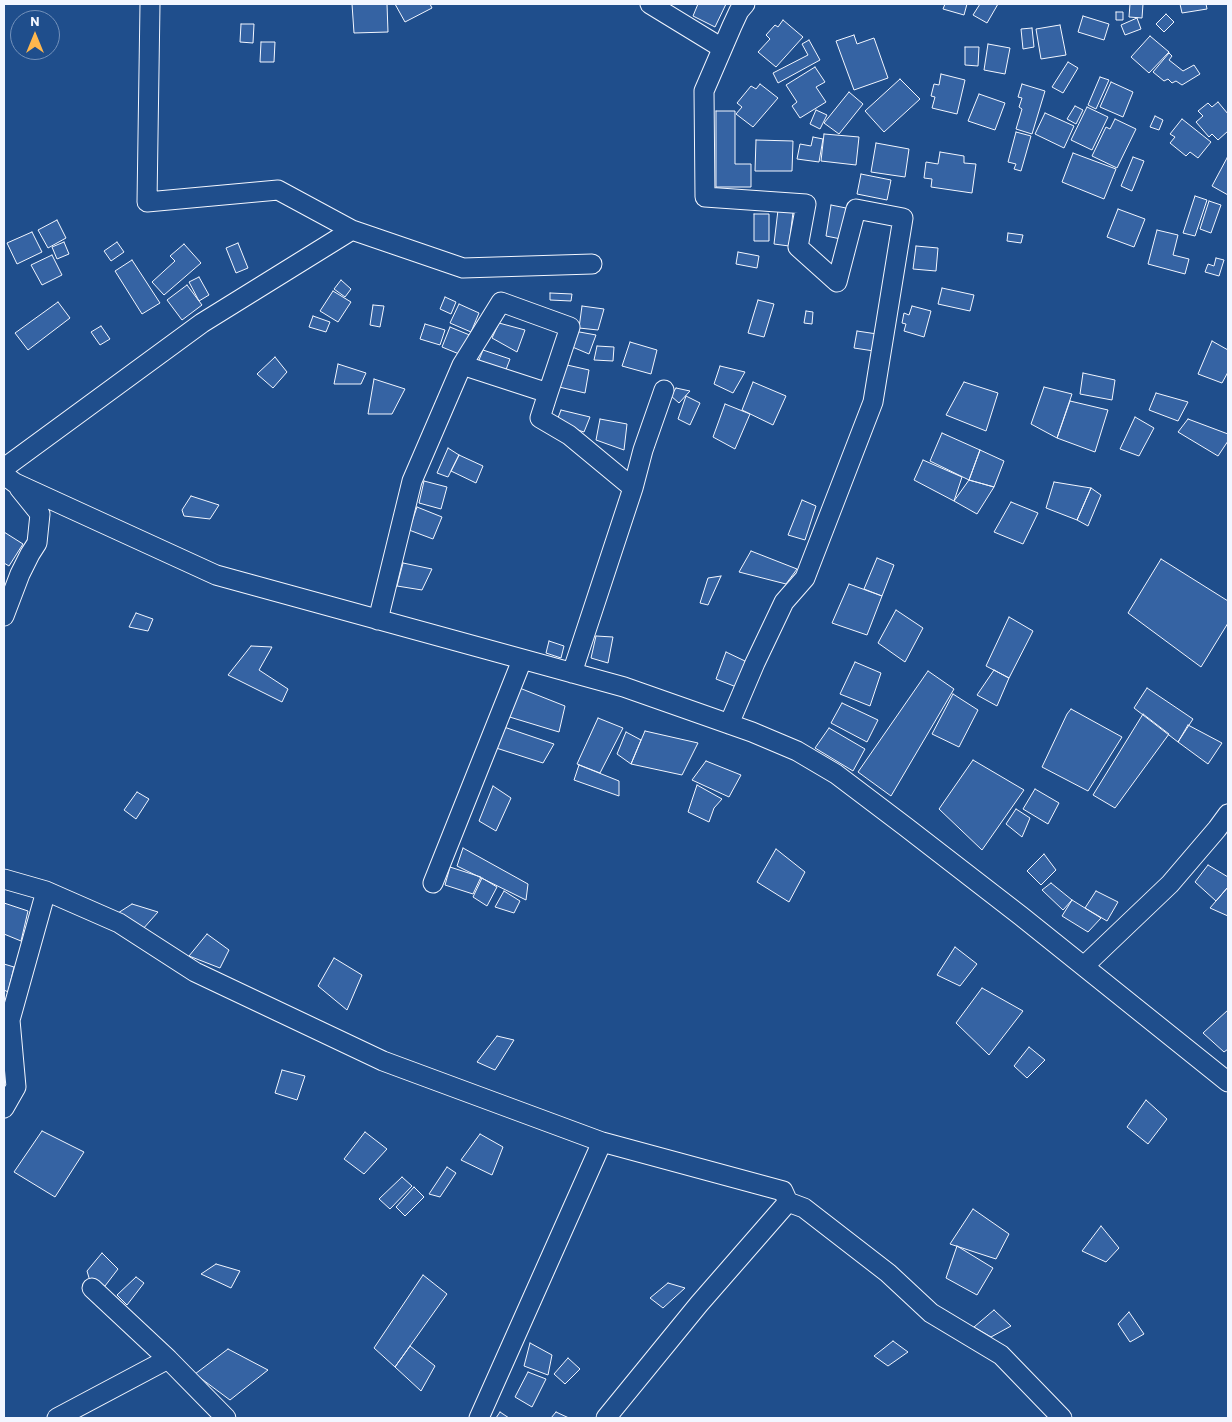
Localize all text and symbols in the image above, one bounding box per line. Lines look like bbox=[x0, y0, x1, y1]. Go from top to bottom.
north arrow bbox=[10, 10, 60, 60]
text: N bbox=[30, 12, 40, 29]

